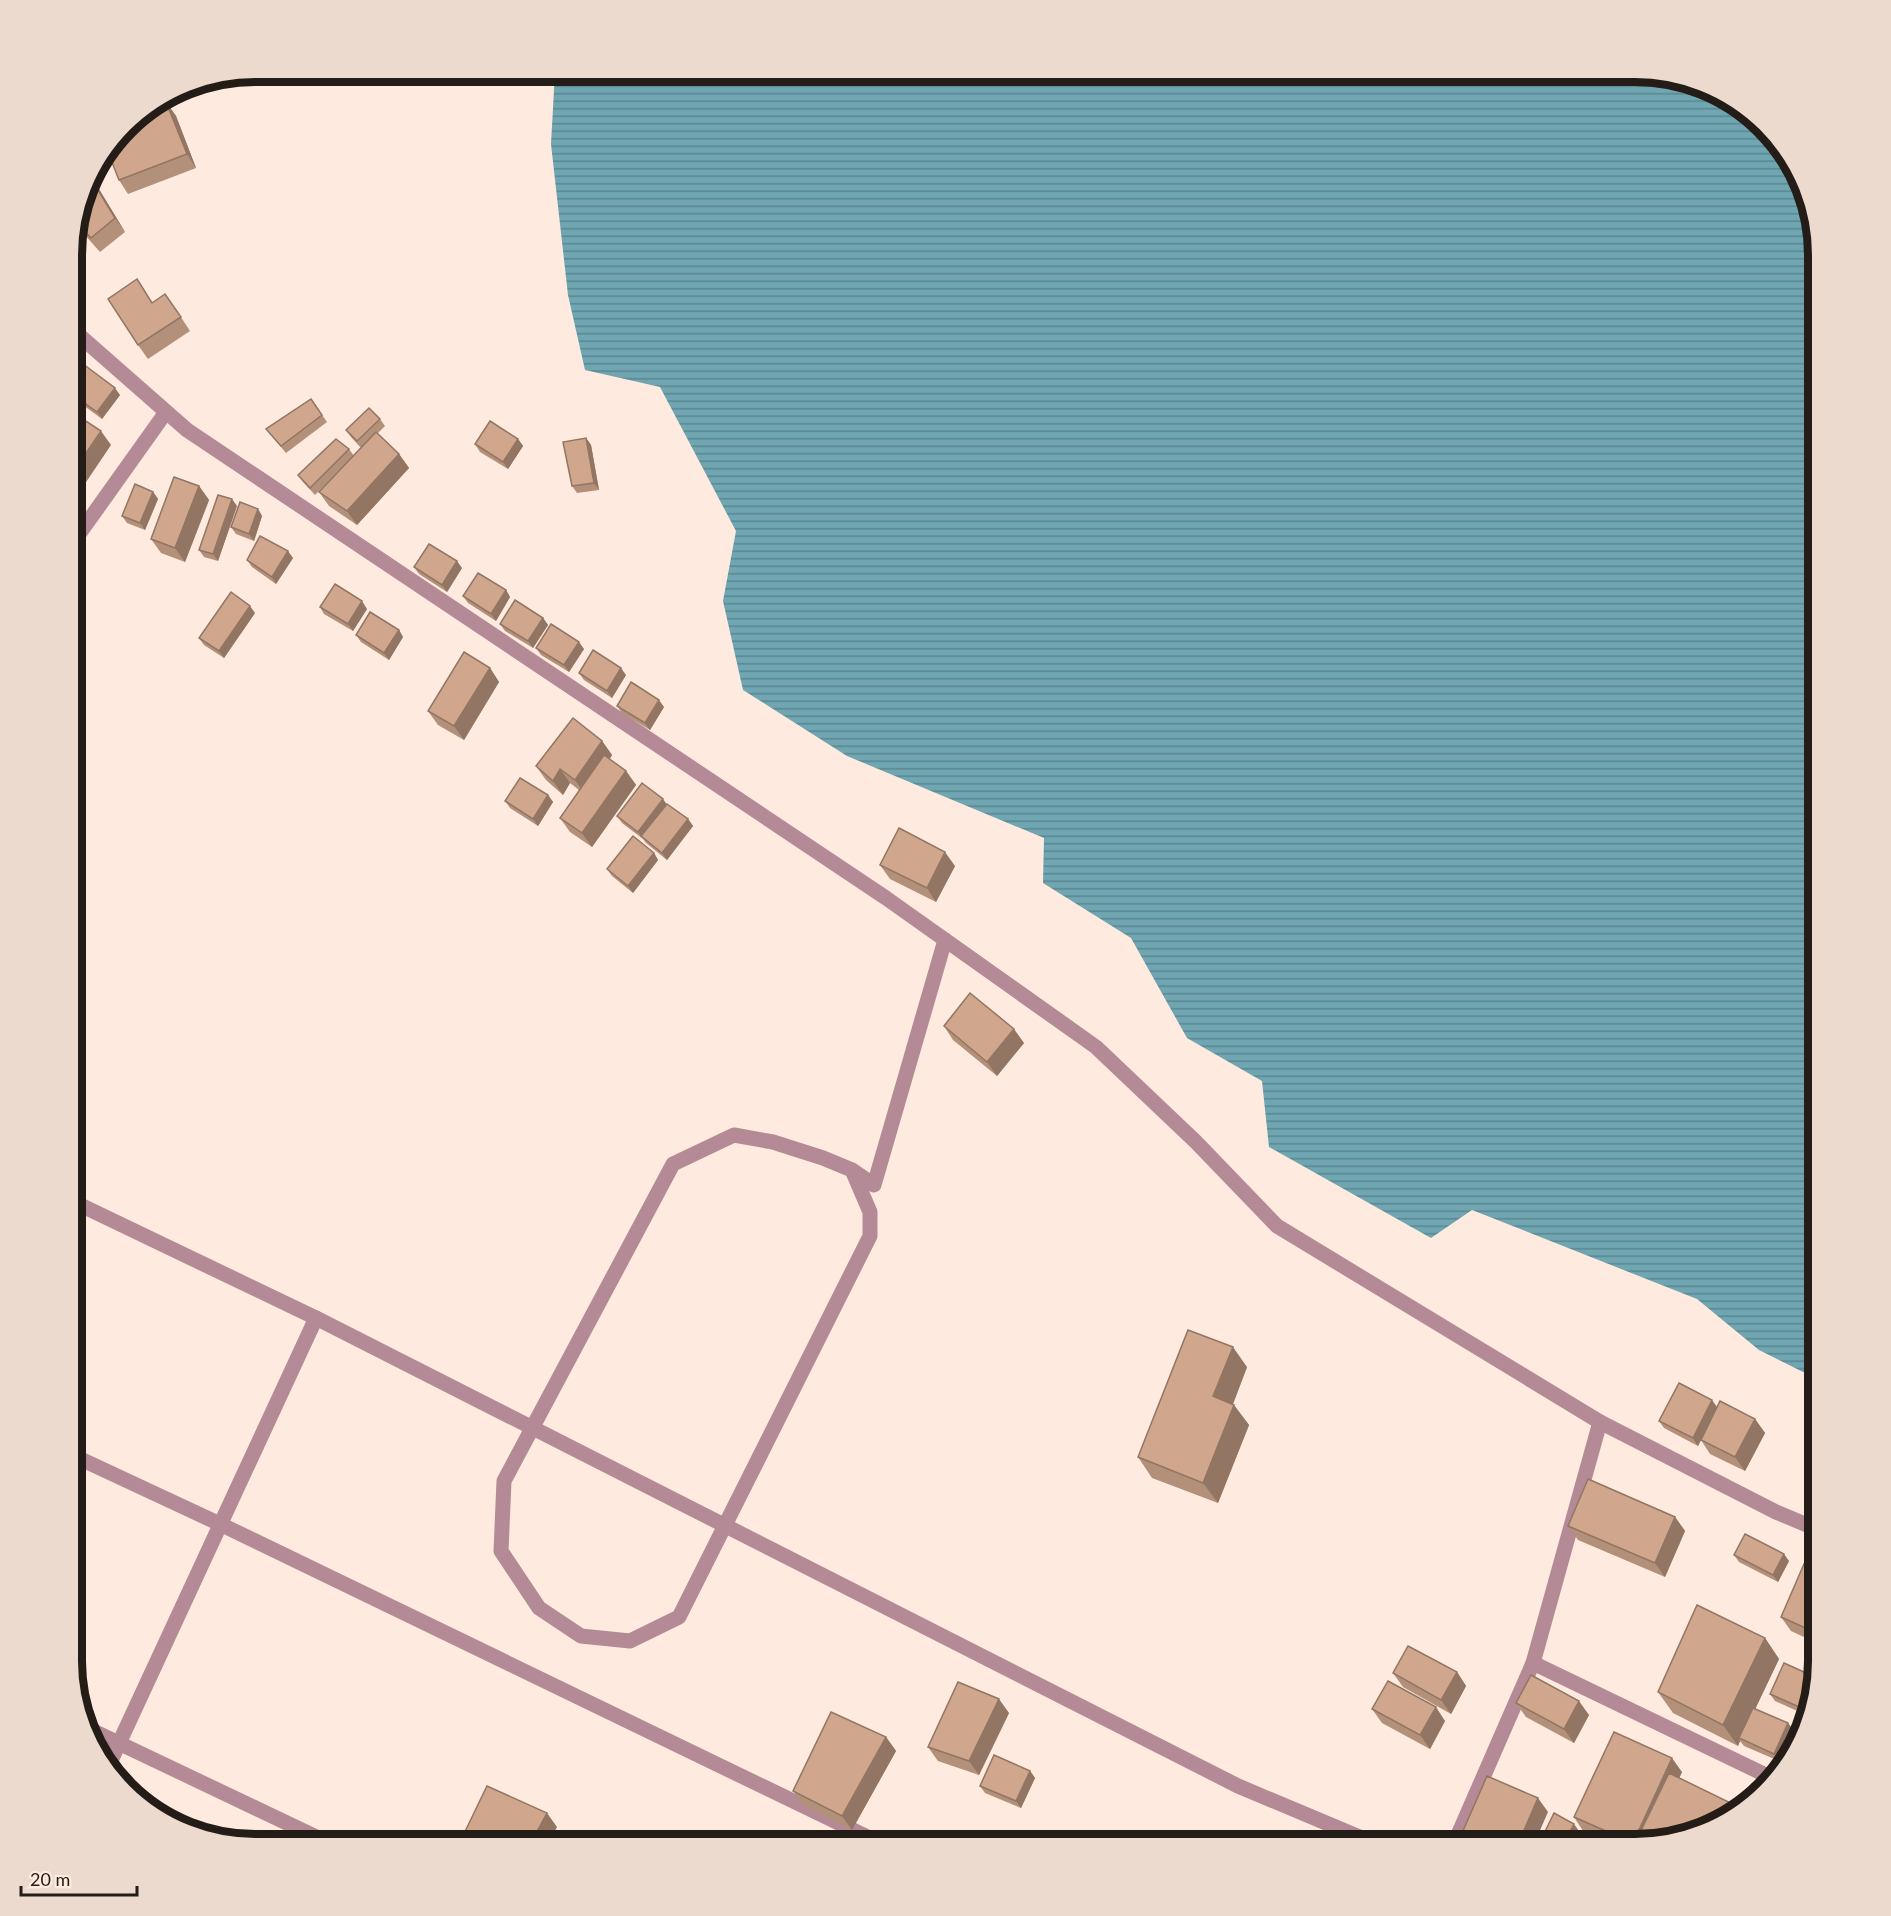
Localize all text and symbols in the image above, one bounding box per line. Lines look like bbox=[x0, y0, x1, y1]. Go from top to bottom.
scale bar bbox=[21, 1859, 136, 1897]
text: 20 m bbox=[30, 1868, 70, 1890]

